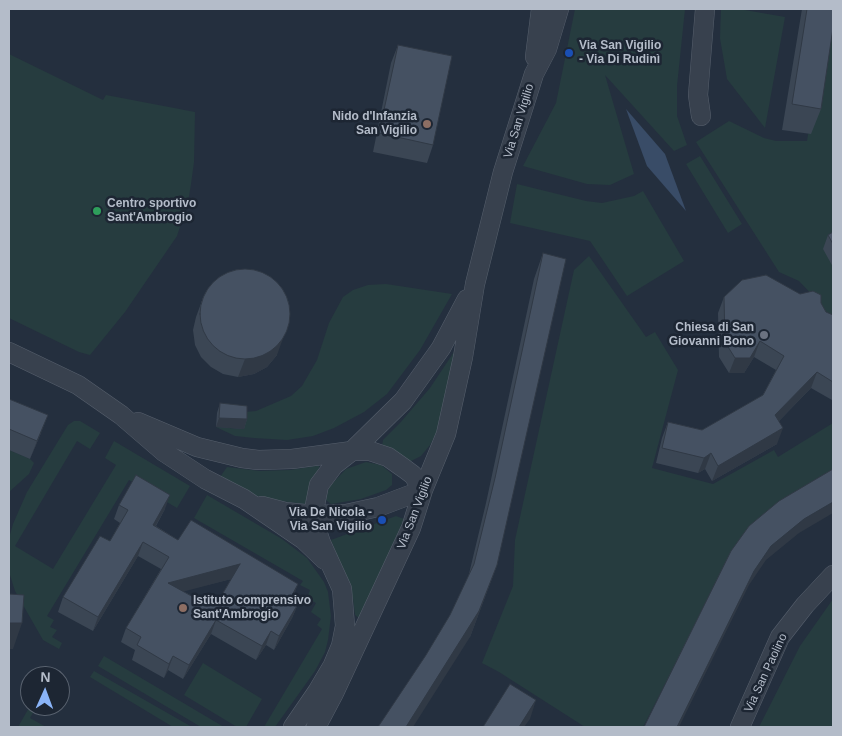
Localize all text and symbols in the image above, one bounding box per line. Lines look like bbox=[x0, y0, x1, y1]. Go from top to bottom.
place label: Via San Vigilio - Via Di Rudinì bbox=[579, 39, 661, 67]
marker: Via San Vigilio - Via Di Rudinì bbox=[563, 47, 575, 59]
street label: Via San Vigilio bbox=[501, 82, 537, 160]
place label: Nido d'Infanzia San Vigilio bbox=[332, 110, 417, 138]
marker: Nido d'Infanzia San Vigilio bbox=[421, 118, 433, 130]
place label: Centro sportivo Sant'Ambrogio bbox=[107, 197, 196, 225]
marker: Centro sportivo Sant'Ambrogio bbox=[91, 205, 103, 217]
place label: Chiesa di San Giovanni Bono bbox=[669, 321, 754, 349]
marker: Chiesa di San Giovanni Bono bbox=[758, 329, 770, 341]
street label: Via San Vigilio bbox=[394, 475, 436, 551]
place label: Via De Nicola - Via San Vigilio bbox=[289, 506, 372, 534]
marker: Via De Nicola - Via San Vigilio bbox=[376, 514, 388, 526]
place label: Istituto comprensivo Sant'Ambrogio bbox=[193, 594, 311, 622]
marker: Istituto comprensivo Sant'Ambrogio bbox=[177, 602, 189, 614]
street label: Via San Paolino bbox=[741, 631, 791, 715]
north arrow bbox=[20, 666, 70, 716]
text: N bbox=[40, 669, 51, 685]

